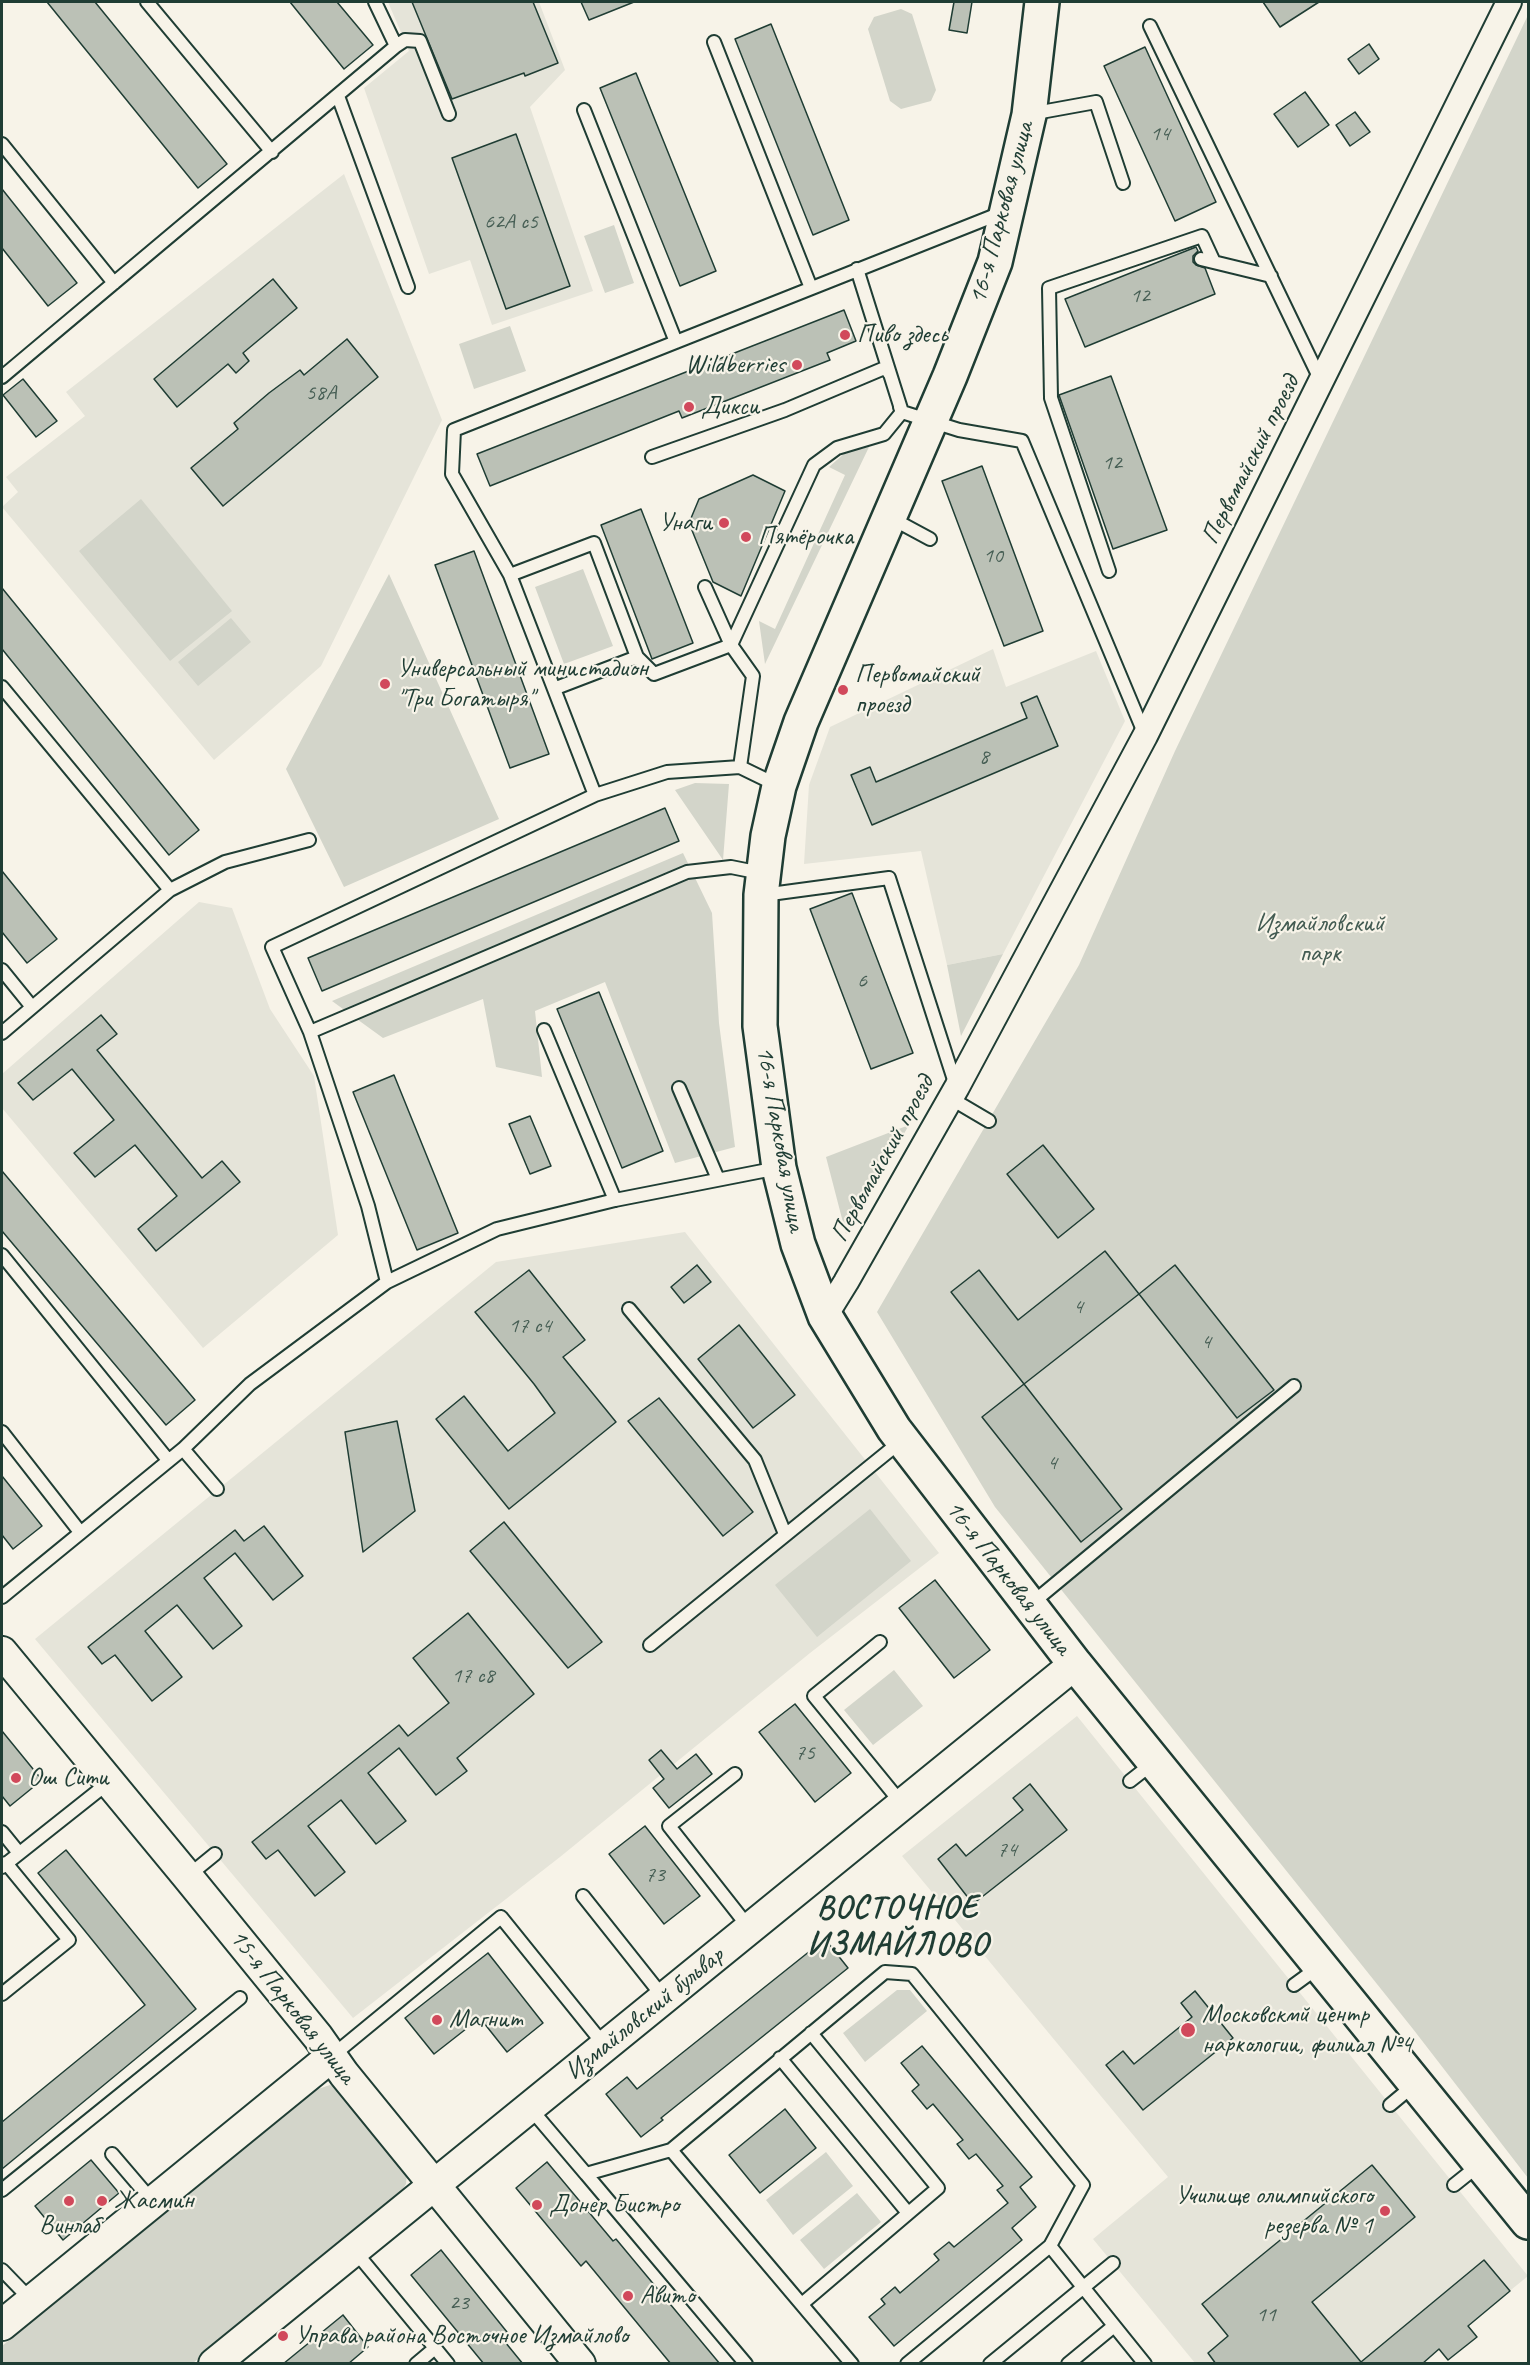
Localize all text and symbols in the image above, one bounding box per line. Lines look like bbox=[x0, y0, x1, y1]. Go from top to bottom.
street label: 16-я Парковая улица bbox=[963, 118, 1041, 308]
house number: 14 bbox=[1150, 121, 1170, 147]
house number: 62А с5 bbox=[484, 209, 538, 235]
house number: 12 bbox=[1130, 283, 1150, 309]
place label: Пиво здесь bbox=[857, 319, 948, 351]
marker: Пиво здесь bbox=[838, 328, 852, 342]
place label: Wildberries bbox=[685, 349, 785, 381]
marker: Wildberries bbox=[790, 358, 804, 372]
street label: Первомайский проезд bbox=[1195, 370, 1307, 550]
house number: 58А bbox=[306, 380, 336, 406]
place label: Дикси bbox=[701, 391, 759, 423]
marker: Дикси bbox=[682, 400, 696, 414]
house number: 12 bbox=[1102, 450, 1122, 476]
place label: Унаги bbox=[659, 507, 712, 539]
marker: Унаги bbox=[717, 516, 731, 530]
place label: Пятёрочка bbox=[758, 521, 853, 553]
marker: Пятёрочка bbox=[739, 530, 753, 544]
house number: 10 bbox=[983, 543, 1003, 569]
place label: Универсальный министадион "Три Богатыря" bbox=[397, 653, 648, 714]
place label: Первомайский проезд bbox=[855, 659, 980, 720]
marker: Универсальный министадион "Три Богатыря" bbox=[378, 677, 392, 691]
marker: Первомайский проезд bbox=[836, 683, 850, 697]
house number: 8 bbox=[979, 744, 989, 770]
park label: Измайловский парк bbox=[1256, 908, 1384, 970]
house number: 6 bbox=[857, 968, 867, 994]
street label: 16-я Парковая улица bbox=[748, 1044, 812, 1234]
street label: Первомайский проезд bbox=[824, 1070, 942, 1248]
house number: 4 bbox=[1073, 1294, 1083, 1320]
house number: 17 с4 bbox=[509, 1313, 551, 1339]
house number: 4 bbox=[1201, 1329, 1211, 1355]
house number: 4 bbox=[1047, 1450, 1057, 1476]
street label: 16-я Парковая улица bbox=[938, 1495, 1078, 1661]
house number: 17 с8 bbox=[452, 1663, 494, 1689]
house number: 75 bbox=[795, 1740, 815, 1766]
place label: Ош Сити bbox=[28, 1762, 109, 1794]
marker: Ош Сити bbox=[9, 1771, 23, 1785]
house number: 74 bbox=[997, 1837, 1017, 1863]
house number: 73 bbox=[645, 1862, 665, 1888]
district label: ВОСТОЧНОЕ ИЗМАЙЛОВО bbox=[804, 1890, 992, 1965]
street label: 15-я Парковая улица bbox=[222, 1924, 362, 2090]
street label: Измайловский бульвар bbox=[559, 1940, 731, 2088]
place label: Московскмй центр наркологии, филиал №4 bbox=[1202, 1999, 1412, 2060]
place label: Магнит bbox=[449, 2004, 523, 2036]
marker: Магнит bbox=[430, 2013, 444, 2027]
marker: Московскмй центр наркологии, филиал №4 bbox=[1179, 2021, 1197, 2039]
place label: Училище олимпийского резерва № 1 bbox=[1175, 2180, 1373, 2242]
place label: Жасмин bbox=[114, 2185, 194, 2217]
place label: Донер Бистро bbox=[549, 2189, 679, 2221]
marker: Винлаб bbox=[62, 2194, 76, 2208]
marker: Жасмин bbox=[95, 2194, 109, 2208]
marker: Донер Бистро bbox=[530, 2198, 544, 2212]
marker: Училище олимпийского резерва № 1 bbox=[1378, 2204, 1392, 2218]
place label: Винлаб bbox=[39, 2210, 99, 2242]
place label: Авито bbox=[640, 2280, 695, 2312]
marker: Авито bbox=[621, 2289, 635, 2303]
house number: 23 bbox=[449, 2290, 469, 2316]
house number: 11 bbox=[1256, 2302, 1276, 2328]
place label: Управа района Восточное Измайлово bbox=[295, 2320, 628, 2352]
marker: Управа района Восточное Измайлово bbox=[276, 2329, 290, 2343]

